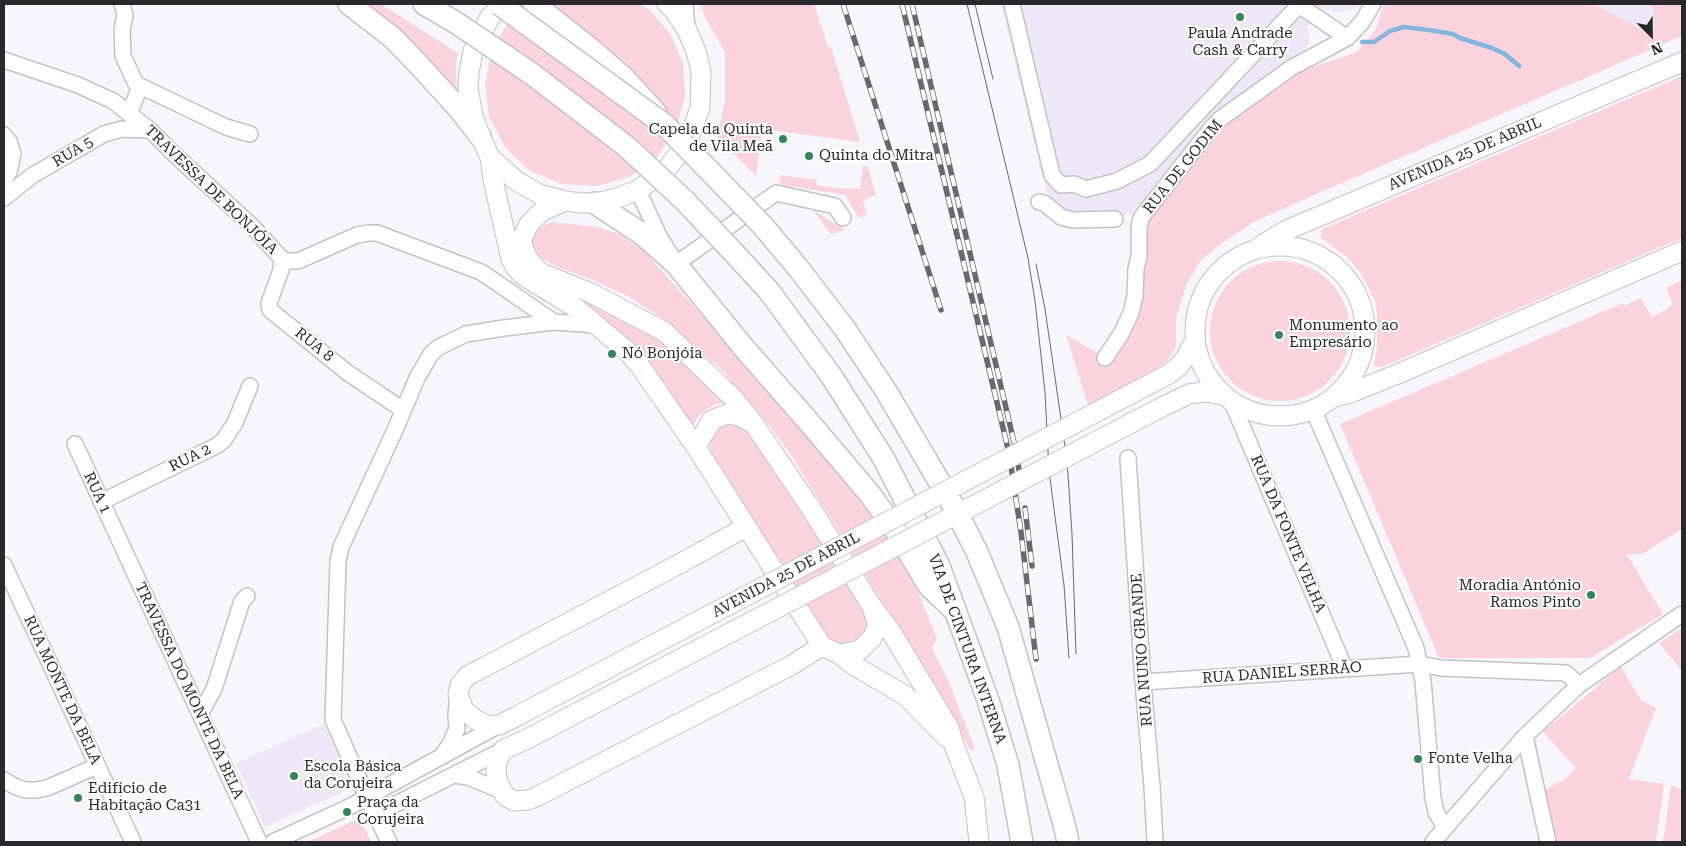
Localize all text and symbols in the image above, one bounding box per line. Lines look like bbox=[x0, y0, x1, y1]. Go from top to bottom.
north arrow bbox=[1626, 10, 1676, 60]
marker: Paula Andrade Cash & Carry bbox=[1234, 11, 1246, 23]
place label: Paula Andrade Cash & Carry bbox=[1188, 25, 1292, 60]
text: N bbox=[1649, 39, 1665, 58]
street label: AVENIDA 25 DE ABRIL bbox=[1386, 114, 1544, 194]
street label: RUA DE GODIM bbox=[1140, 116, 1226, 218]
place label: Capela da Quinta de Vila Meã bbox=[649, 121, 773, 156]
street label: TRAVESSA DE BONJÓIA bbox=[141, 122, 281, 258]
street label: RUA 5 bbox=[49, 133, 97, 171]
marker: Capela da Quinta de Vila Meã bbox=[777, 133, 789, 145]
place label: Quinta do Mitra bbox=[819, 147, 934, 165]
marker: Quinta do Mitra bbox=[803, 150, 815, 162]
place label: Monumento ao Empresário bbox=[1289, 317, 1398, 352]
street label: RUA 8 bbox=[291, 324, 337, 366]
marker: Monumento ao Empresário bbox=[1273, 329, 1285, 341]
place label: Nó Bonjóia bbox=[622, 345, 702, 363]
marker: Nó Bonjóia bbox=[606, 348, 618, 360]
street label: RUA 2 bbox=[166, 440, 214, 476]
street label: RUA DA FONTE VELHA bbox=[1246, 452, 1330, 616]
street label: RUA 1 bbox=[79, 469, 115, 517]
street label: AVENIDA 25 DE ABRIL bbox=[709, 528, 863, 622]
street label: VIA DE CINTURA INTERNA bbox=[924, 552, 1010, 746]
street label: RUA NUNO GRANDE bbox=[1128, 573, 1156, 727]
place label: Moradia António Ramos Pinto bbox=[1459, 577, 1581, 612]
street label: TRAVESSA DO MONTE DA BELA bbox=[131, 580, 247, 802]
marker: Moradia António Ramos Pinto bbox=[1585, 589, 1597, 601]
street label: RUA MONTE DA BELA bbox=[19, 613, 105, 767]
street label: RUA DANIEL SERRÃO bbox=[1202, 658, 1362, 688]
place label: Fonte Velha bbox=[1428, 750, 1513, 768]
marker: Fonte Velha bbox=[1412, 753, 1424, 765]
place label: Escola Básica da Corujeira bbox=[304, 758, 401, 793]
marker: Escola Básica da Corujeira bbox=[288, 770, 300, 782]
place label: Edifício de Habitação Ca31 bbox=[88, 780, 201, 815]
marker: Edifício de Habitação Ca31 bbox=[72, 792, 84, 804]
place label: Praça da Corujeira bbox=[357, 794, 424, 829]
marker: Praça da Corujeira bbox=[341, 806, 353, 818]

